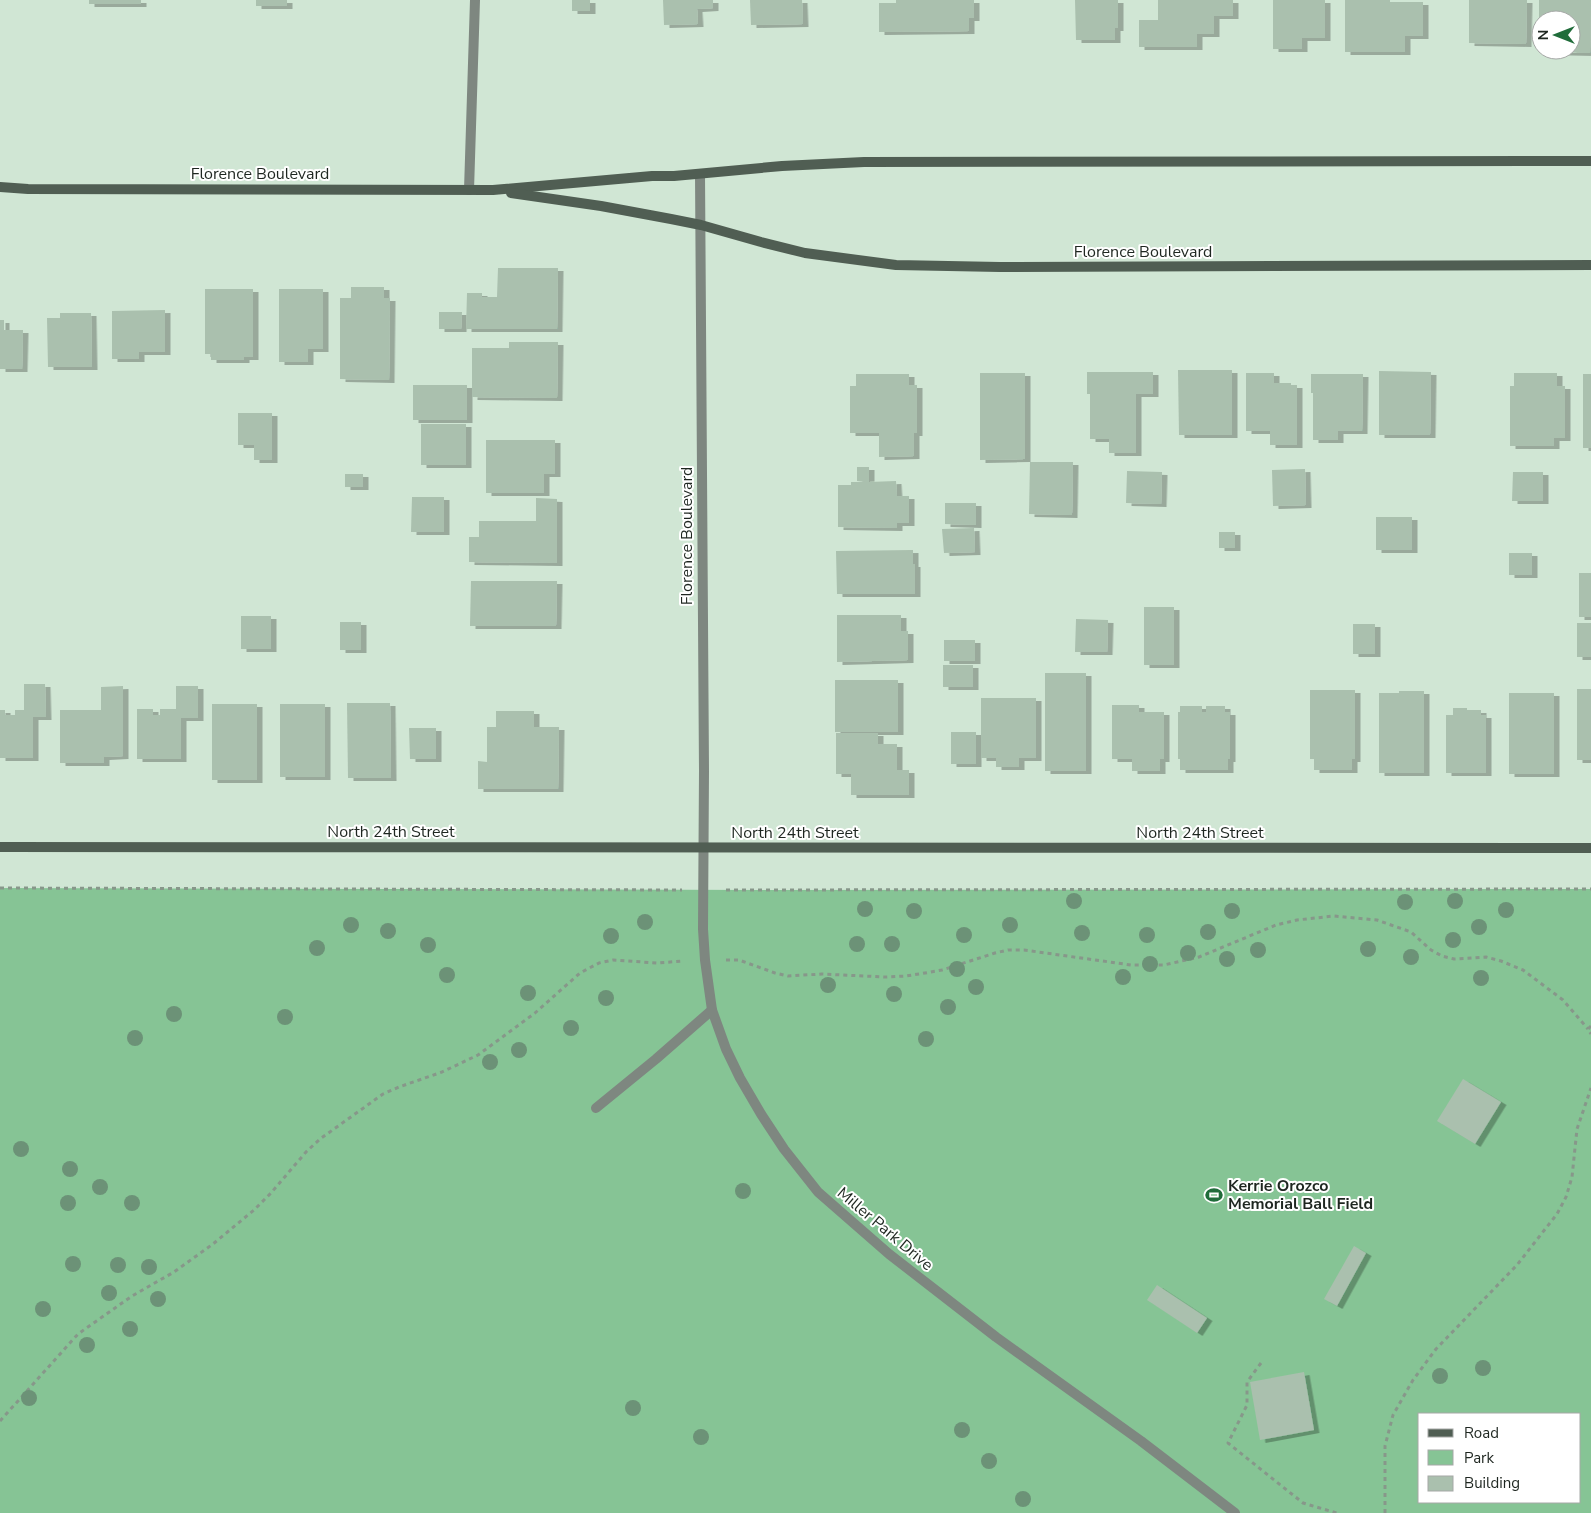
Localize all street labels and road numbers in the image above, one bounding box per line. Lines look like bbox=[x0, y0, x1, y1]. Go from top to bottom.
street label: Florence Boulevard bbox=[191, 163, 329, 185]
street label: Florence Boulevard bbox=[1074, 241, 1212, 263]
street label: Florence Boulevard bbox=[676, 467, 698, 605]
street label: North 24th Street bbox=[327, 821, 455, 843]
street label: North 24th Street bbox=[731, 822, 859, 844]
street label: North 24th Street bbox=[1136, 822, 1264, 844]
street label: Miller Park Drive bbox=[832, 1182, 938, 1276]

